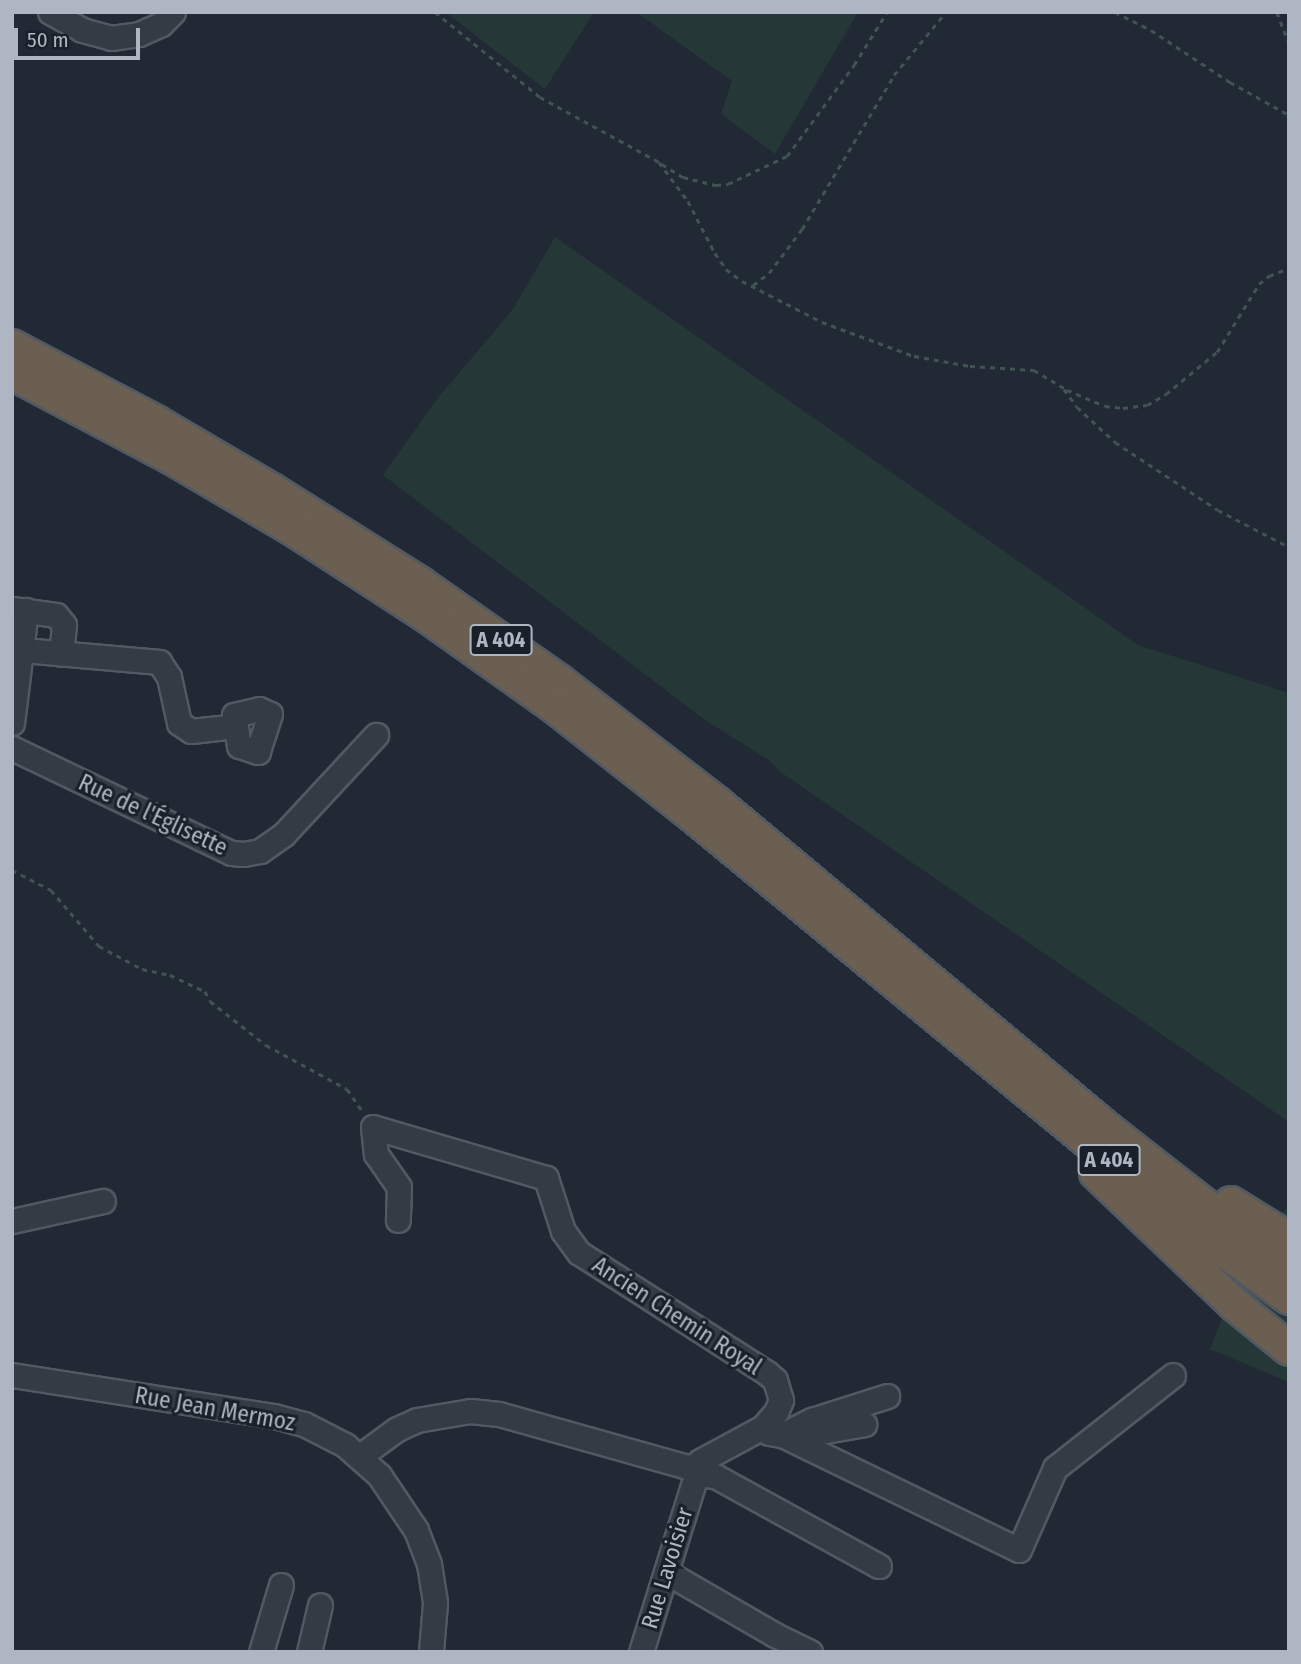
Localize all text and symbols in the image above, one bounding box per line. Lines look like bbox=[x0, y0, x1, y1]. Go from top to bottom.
scale bar bbox=[18, 14, 144, 58]
text: 50 m bbox=[27, 27, 69, 53]
road number: A 404 bbox=[470, 622, 532, 658]
street label: Rue de l'Églisette bbox=[74, 768, 232, 862]
road number: A 404 bbox=[1078, 1142, 1140, 1178]
street label: Ancien Chemin Royal bbox=[587, 1251, 767, 1381]
street label: Rue Jean Mermoz bbox=[133, 1381, 297, 1437]
street label: Rue Lavoisier bbox=[635, 1504, 699, 1632]

